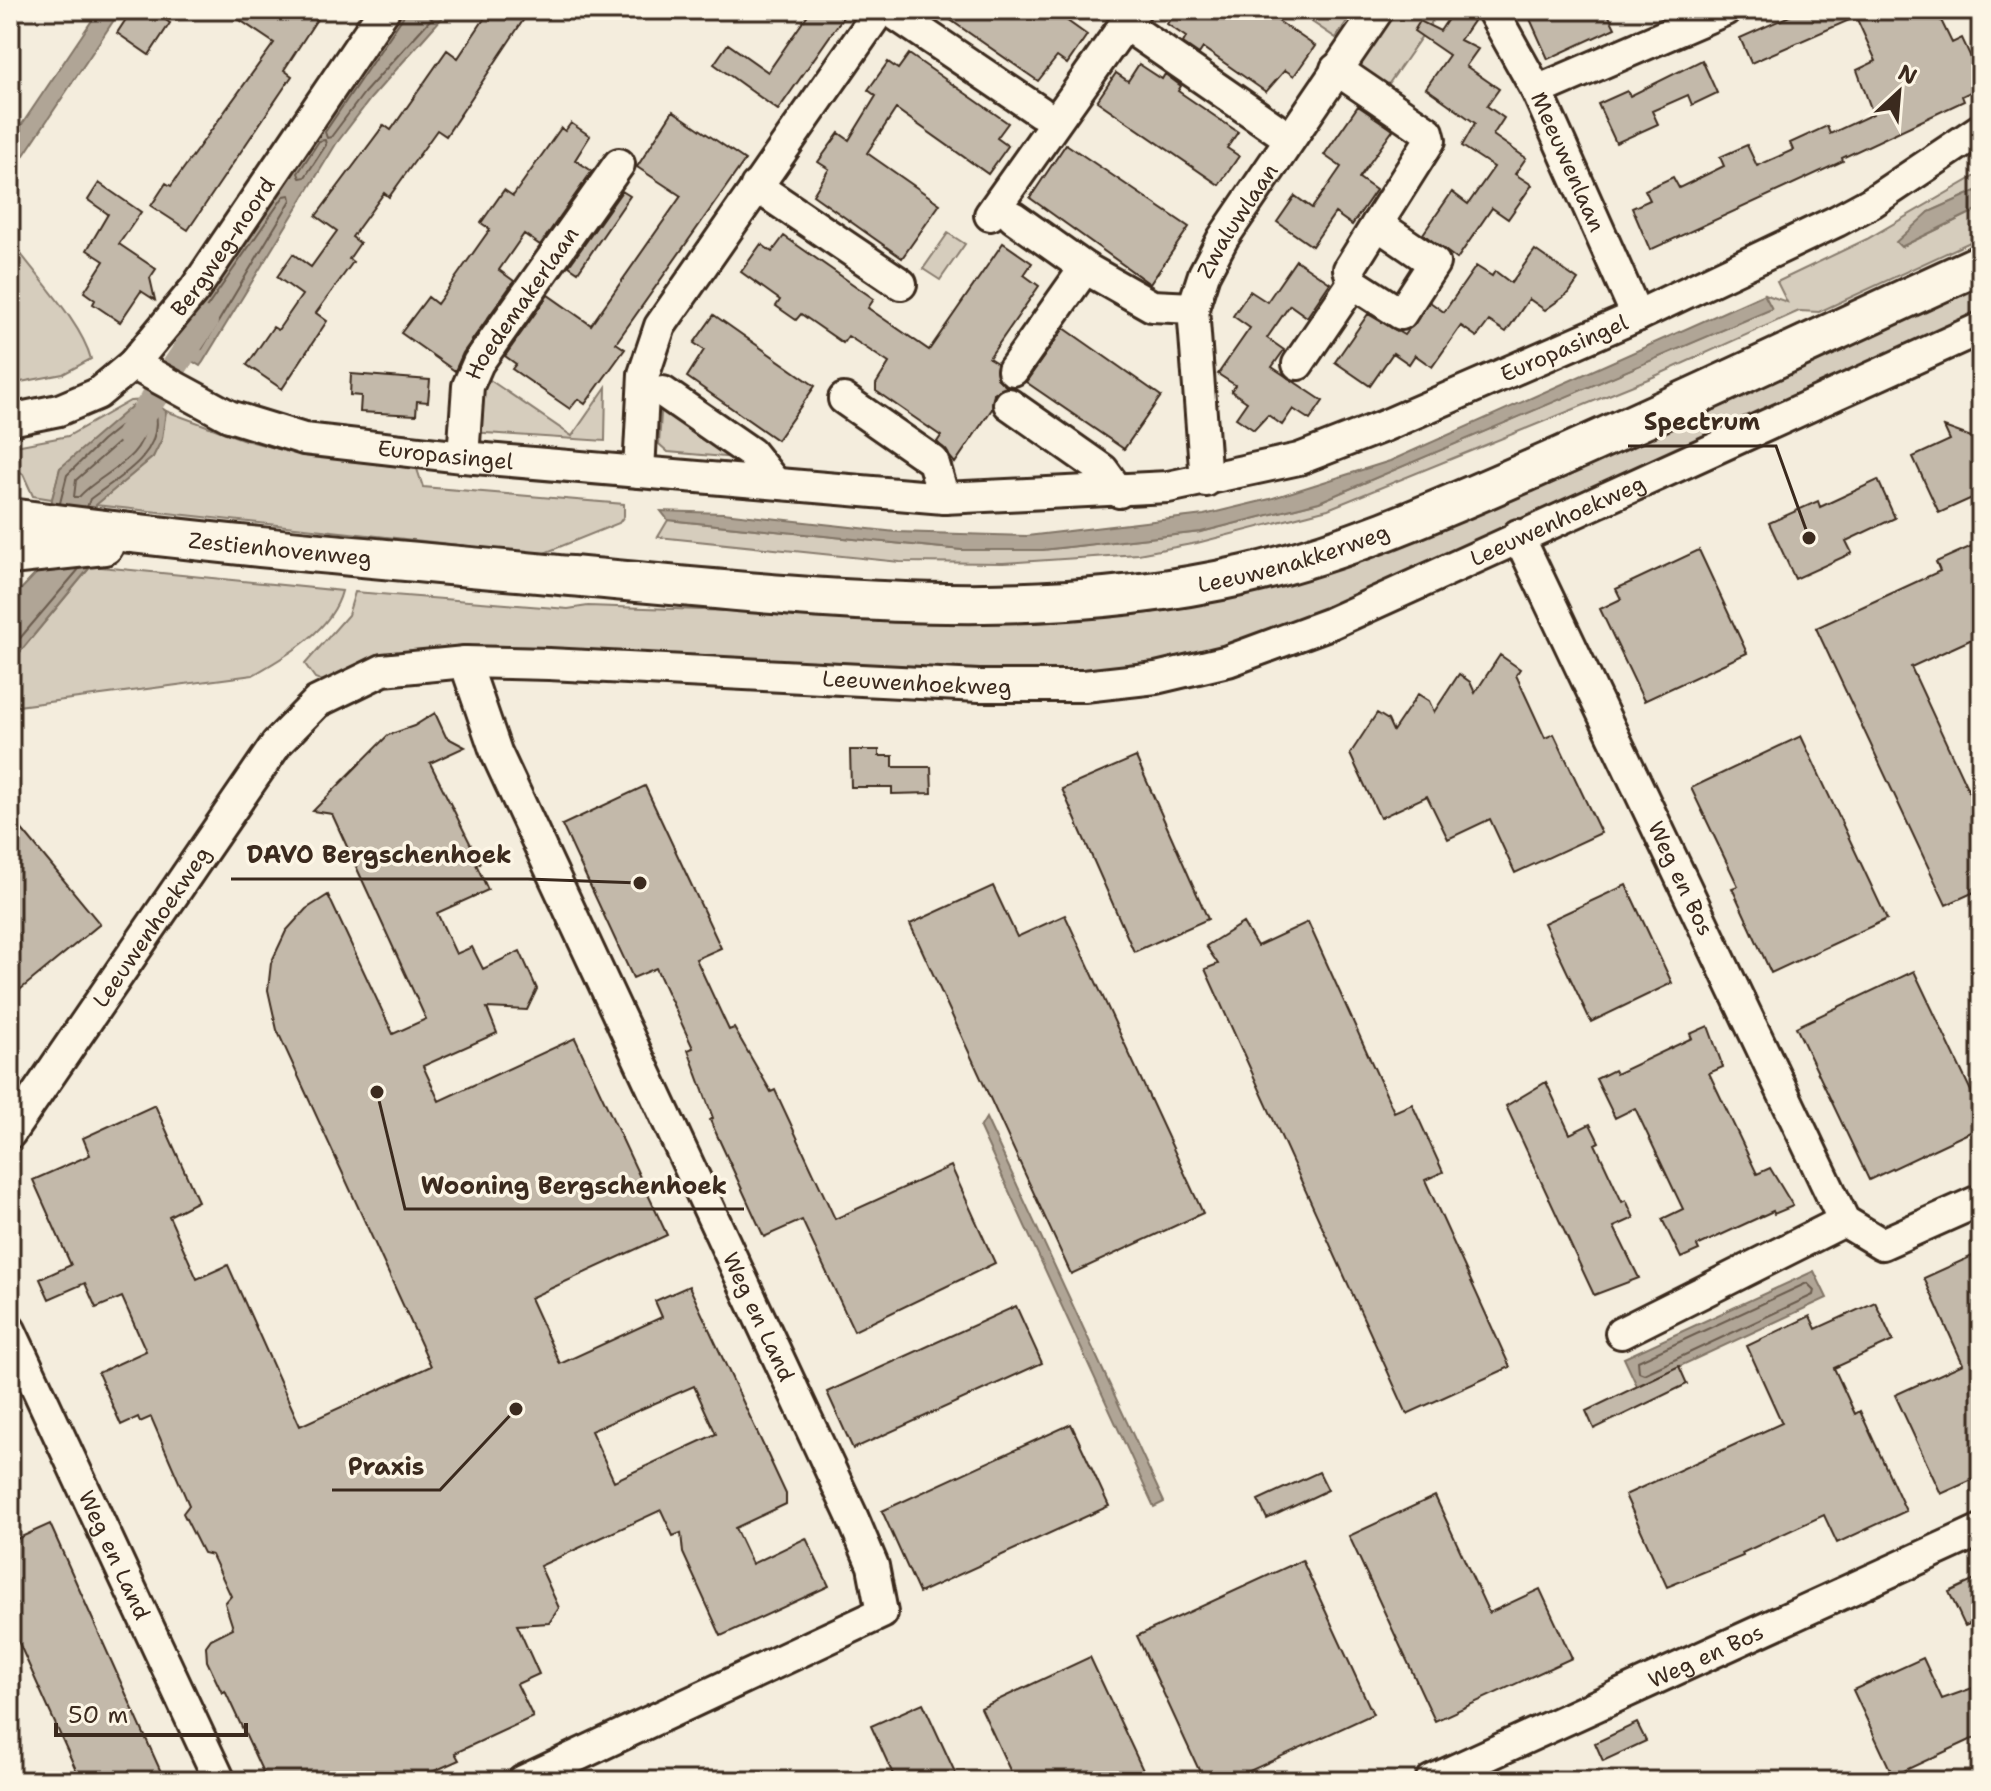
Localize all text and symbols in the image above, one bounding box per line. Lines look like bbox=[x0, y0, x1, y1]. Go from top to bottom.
north arrow bbox=[1859, 52, 1939, 132]
text: N bbox=[1893, 58, 1922, 91]
street label: Meeuwenlaan bbox=[1524, 87, 1612, 236]
street label: Zwaluwlaan bbox=[1190, 158, 1285, 283]
street label: Bergweg-noord bbox=[164, 171, 282, 323]
street label: Hoedemakerlaan bbox=[458, 221, 585, 384]
street label: Europasingel bbox=[1496, 308, 1633, 389]
callout: Spectrum bbox=[1628, 398, 1776, 446]
text: Spectrum bbox=[1644, 406, 1760, 438]
street label: Europasingel bbox=[376, 433, 515, 476]
street label: Leeuwenhoekweg bbox=[1465, 468, 1650, 573]
street label: Leeuwenakkerweg bbox=[1195, 517, 1393, 599]
street label: Zestienhovenweg bbox=[187, 526, 373, 573]
street label: Leeuwenhoekweg bbox=[822, 664, 1011, 701]
street label: Weg en Bos bbox=[1641, 816, 1720, 940]
callout: DAVO Bergschenhoek bbox=[231, 831, 528, 879]
text: DAVO Bergschenhoek bbox=[246, 839, 512, 871]
street label: Leeuwenhoekweg bbox=[86, 841, 217, 1013]
callout: Wooning Bergschenhoek bbox=[405, 1161, 744, 1209]
text: Wooning Bergschenhoek bbox=[421, 1170, 727, 1202]
street label: Weg en Land bbox=[716, 1247, 801, 1386]
callout: Praxis bbox=[332, 1442, 440, 1490]
text: Praxis bbox=[348, 1451, 424, 1483]
street label: Weg en Land bbox=[72, 1486, 157, 1624]
street label: Weg en Bos bbox=[1644, 1617, 1768, 1695]
scale bar bbox=[56, 1687, 246, 1737]
text: 50 m bbox=[68, 1699, 128, 1731]

